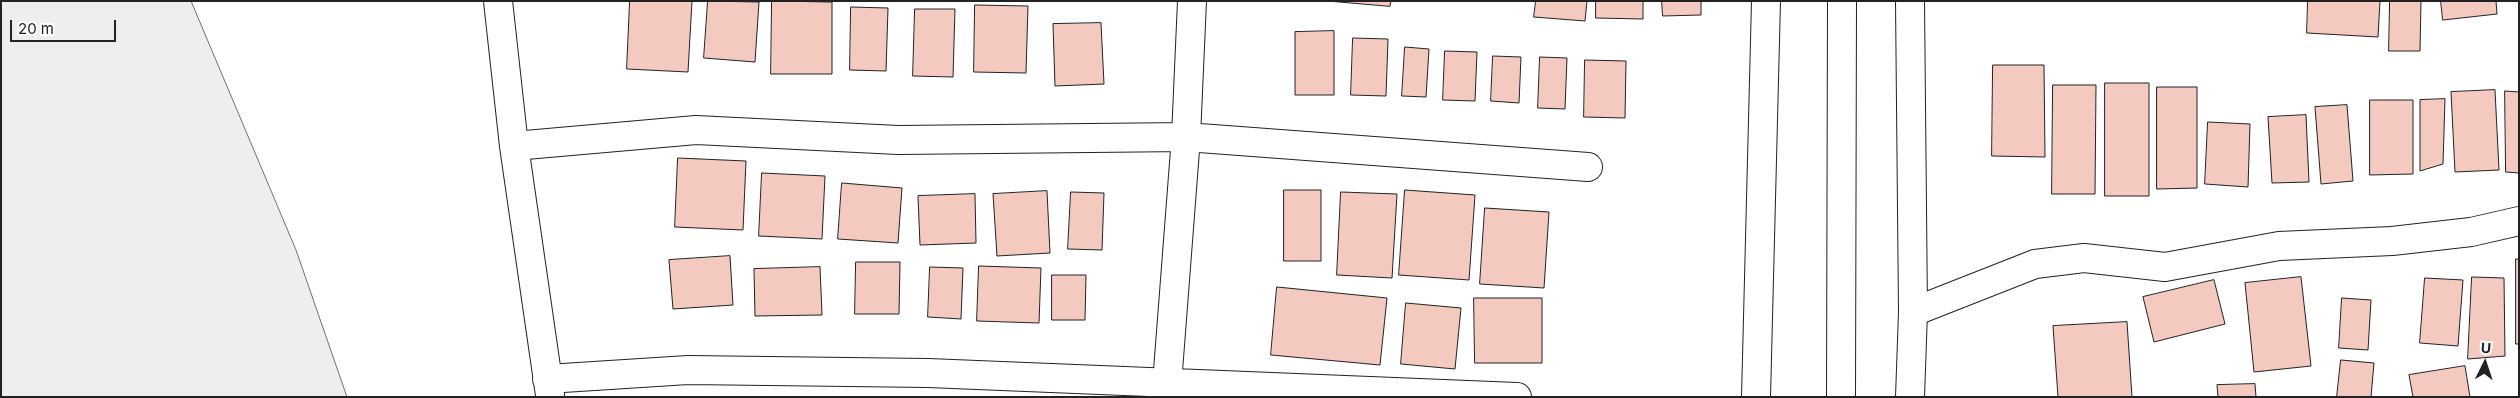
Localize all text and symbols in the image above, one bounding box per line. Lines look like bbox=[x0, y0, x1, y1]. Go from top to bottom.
scale bar bbox=[12, 10, 119, 42]
text: 20 m bbox=[18, 19, 54, 38]
north arrow bbox=[2460, 338, 2510, 388]
text: U bbox=[2480, 339, 2492, 356]

